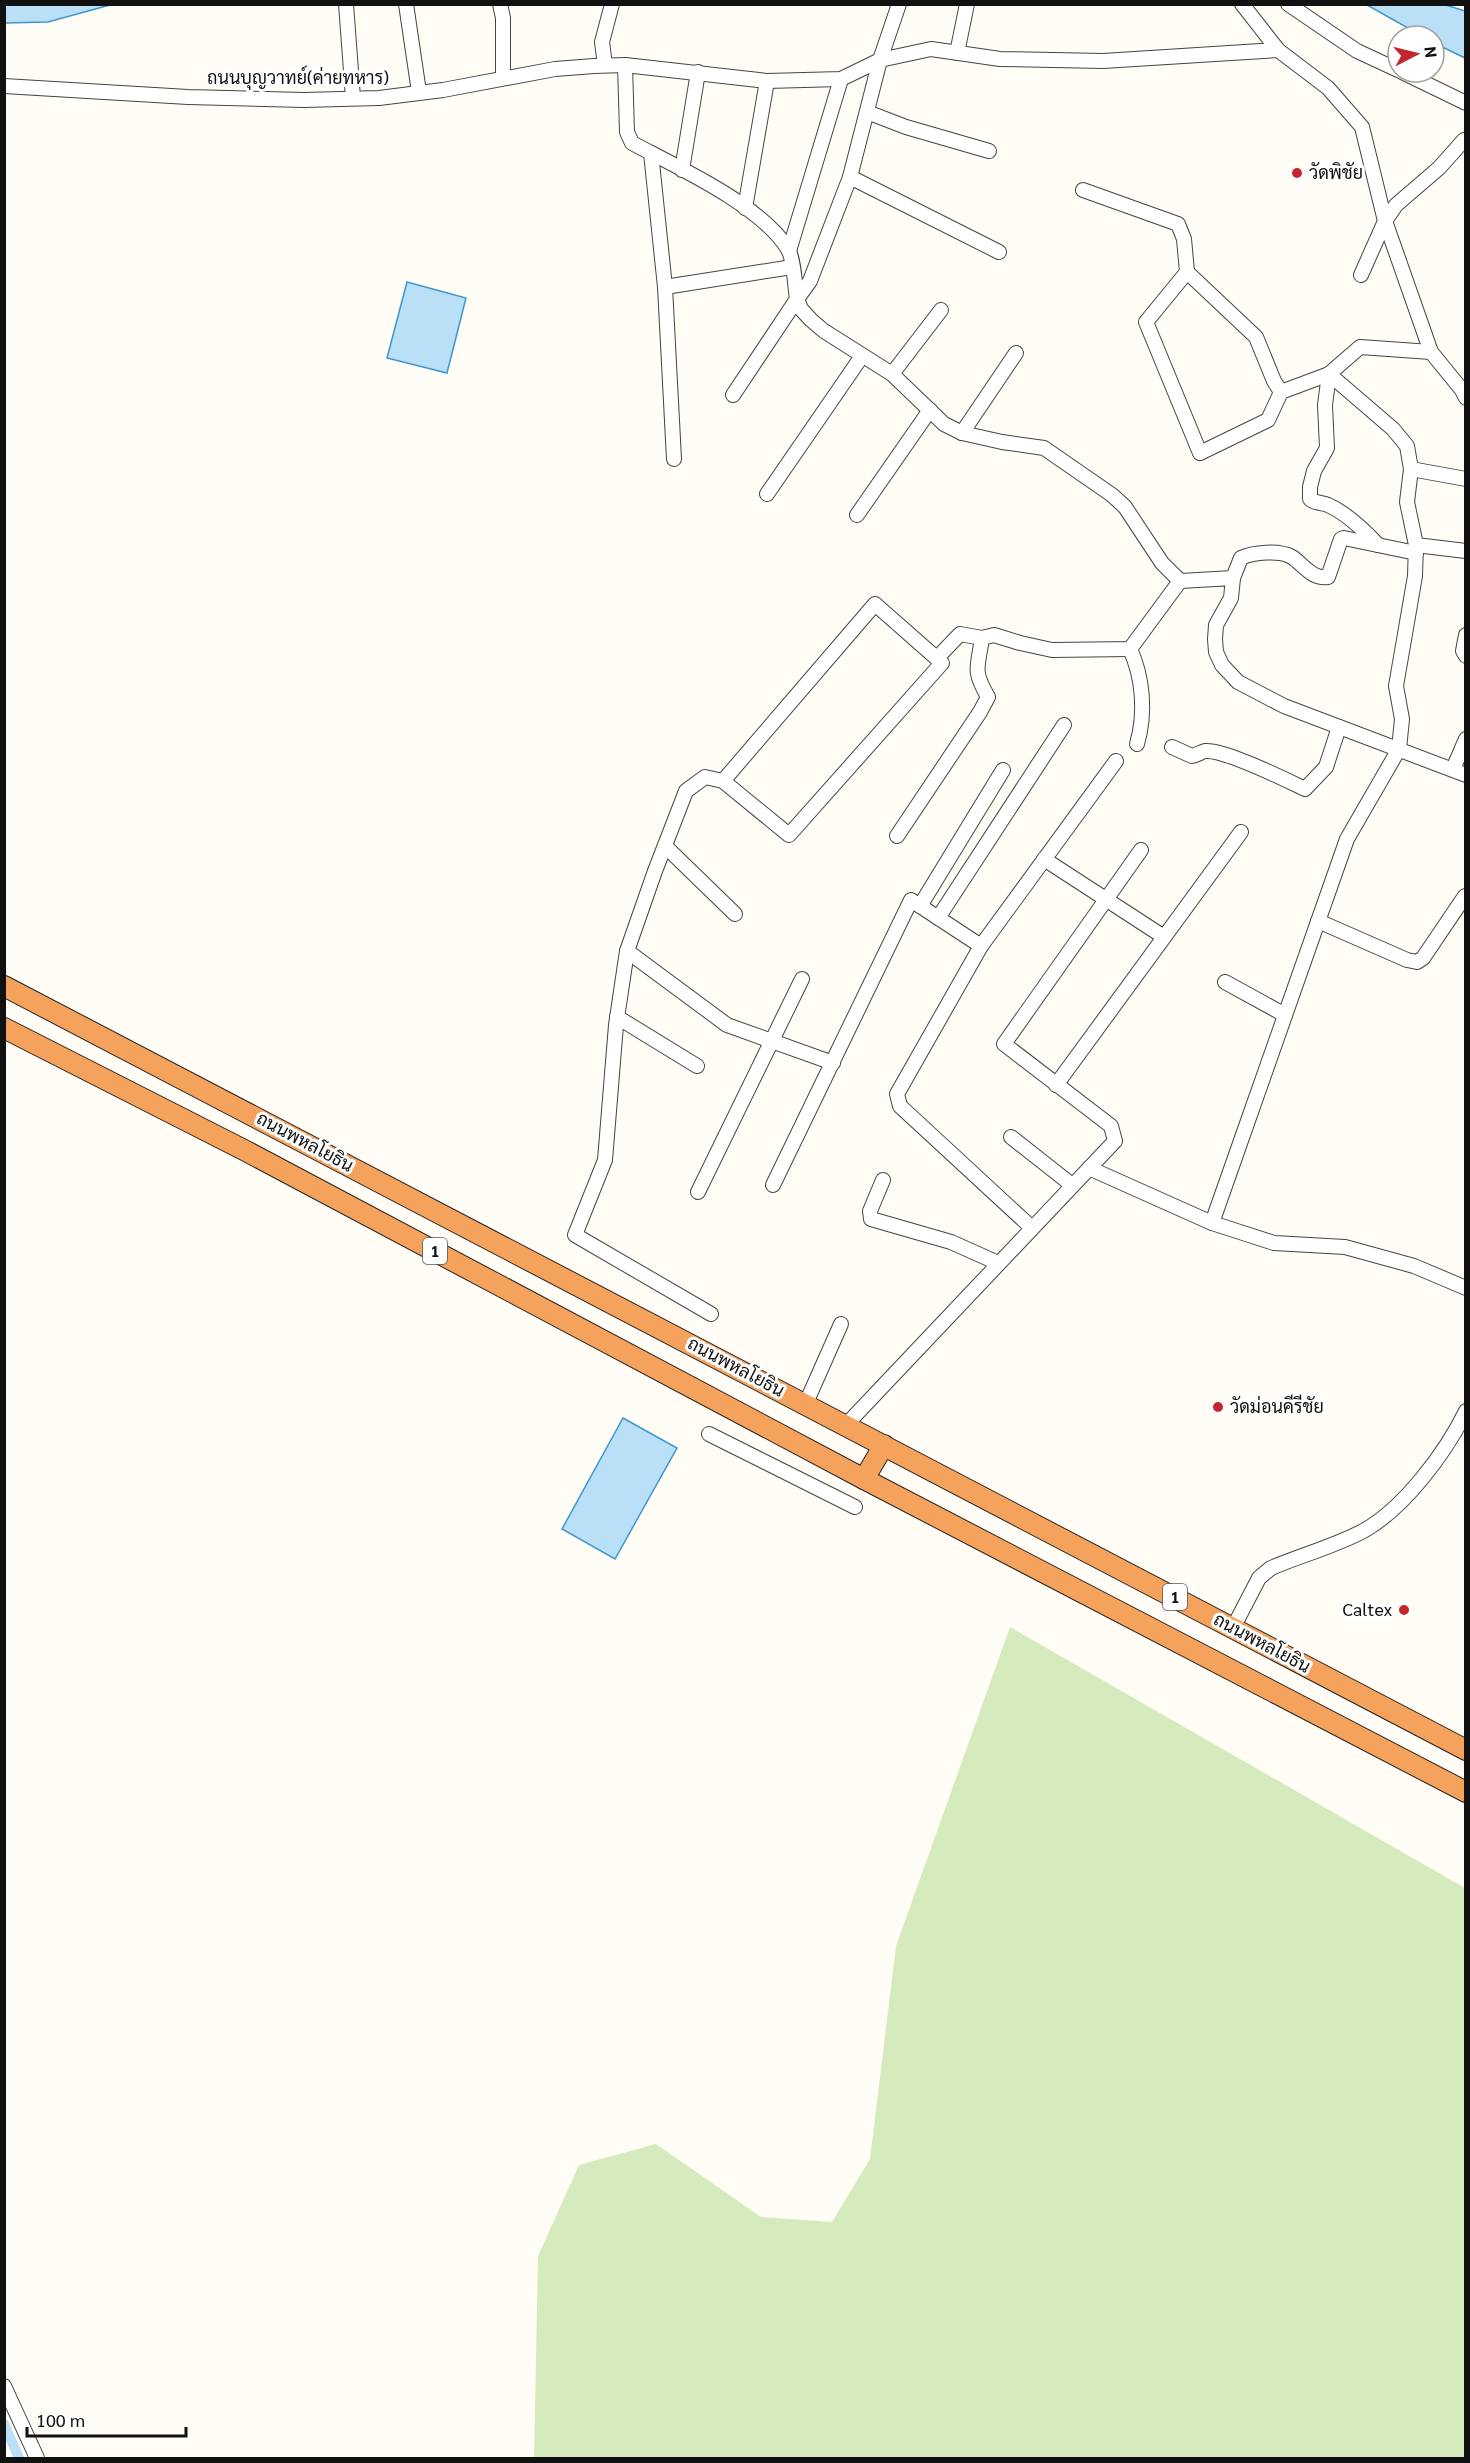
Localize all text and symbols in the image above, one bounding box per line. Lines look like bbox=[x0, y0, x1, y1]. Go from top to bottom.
north arrow bbox=[1386, 24, 1446, 84]
text: N bbox=[1420, 45, 1442, 59]
street label: ถนนบุญวาทย์(ค่ายทหาร) bbox=[207, 65, 389, 90]
place label: วัดพิชัย bbox=[1309, 160, 1363, 183]
marker: วัดพิชัย bbox=[1290, 166, 1304, 180]
street label: ถนนพหลโยธิน bbox=[253, 1106, 358, 1176]
road number: 1 bbox=[423, 1238, 447, 1264]
street label: ถนนพหลโยธิน bbox=[684, 1331, 789, 1401]
place label: วัดม่อนคีรีชัย bbox=[1230, 1394, 1324, 1417]
marker: วัดม่อนคีรีชัย bbox=[1211, 1400, 1225, 1414]
road number: 1 bbox=[1163, 1584, 1187, 1610]
place label: Caltex bbox=[1343, 1597, 1393, 1620]
marker: Caltex bbox=[1397, 1603, 1411, 1617]
street label: ถนนพหลโยธิน bbox=[1210, 1607, 1315, 1677]
scale bar bbox=[27, 2400, 186, 2438]
text: 100 m bbox=[36, 2408, 85, 2431]

